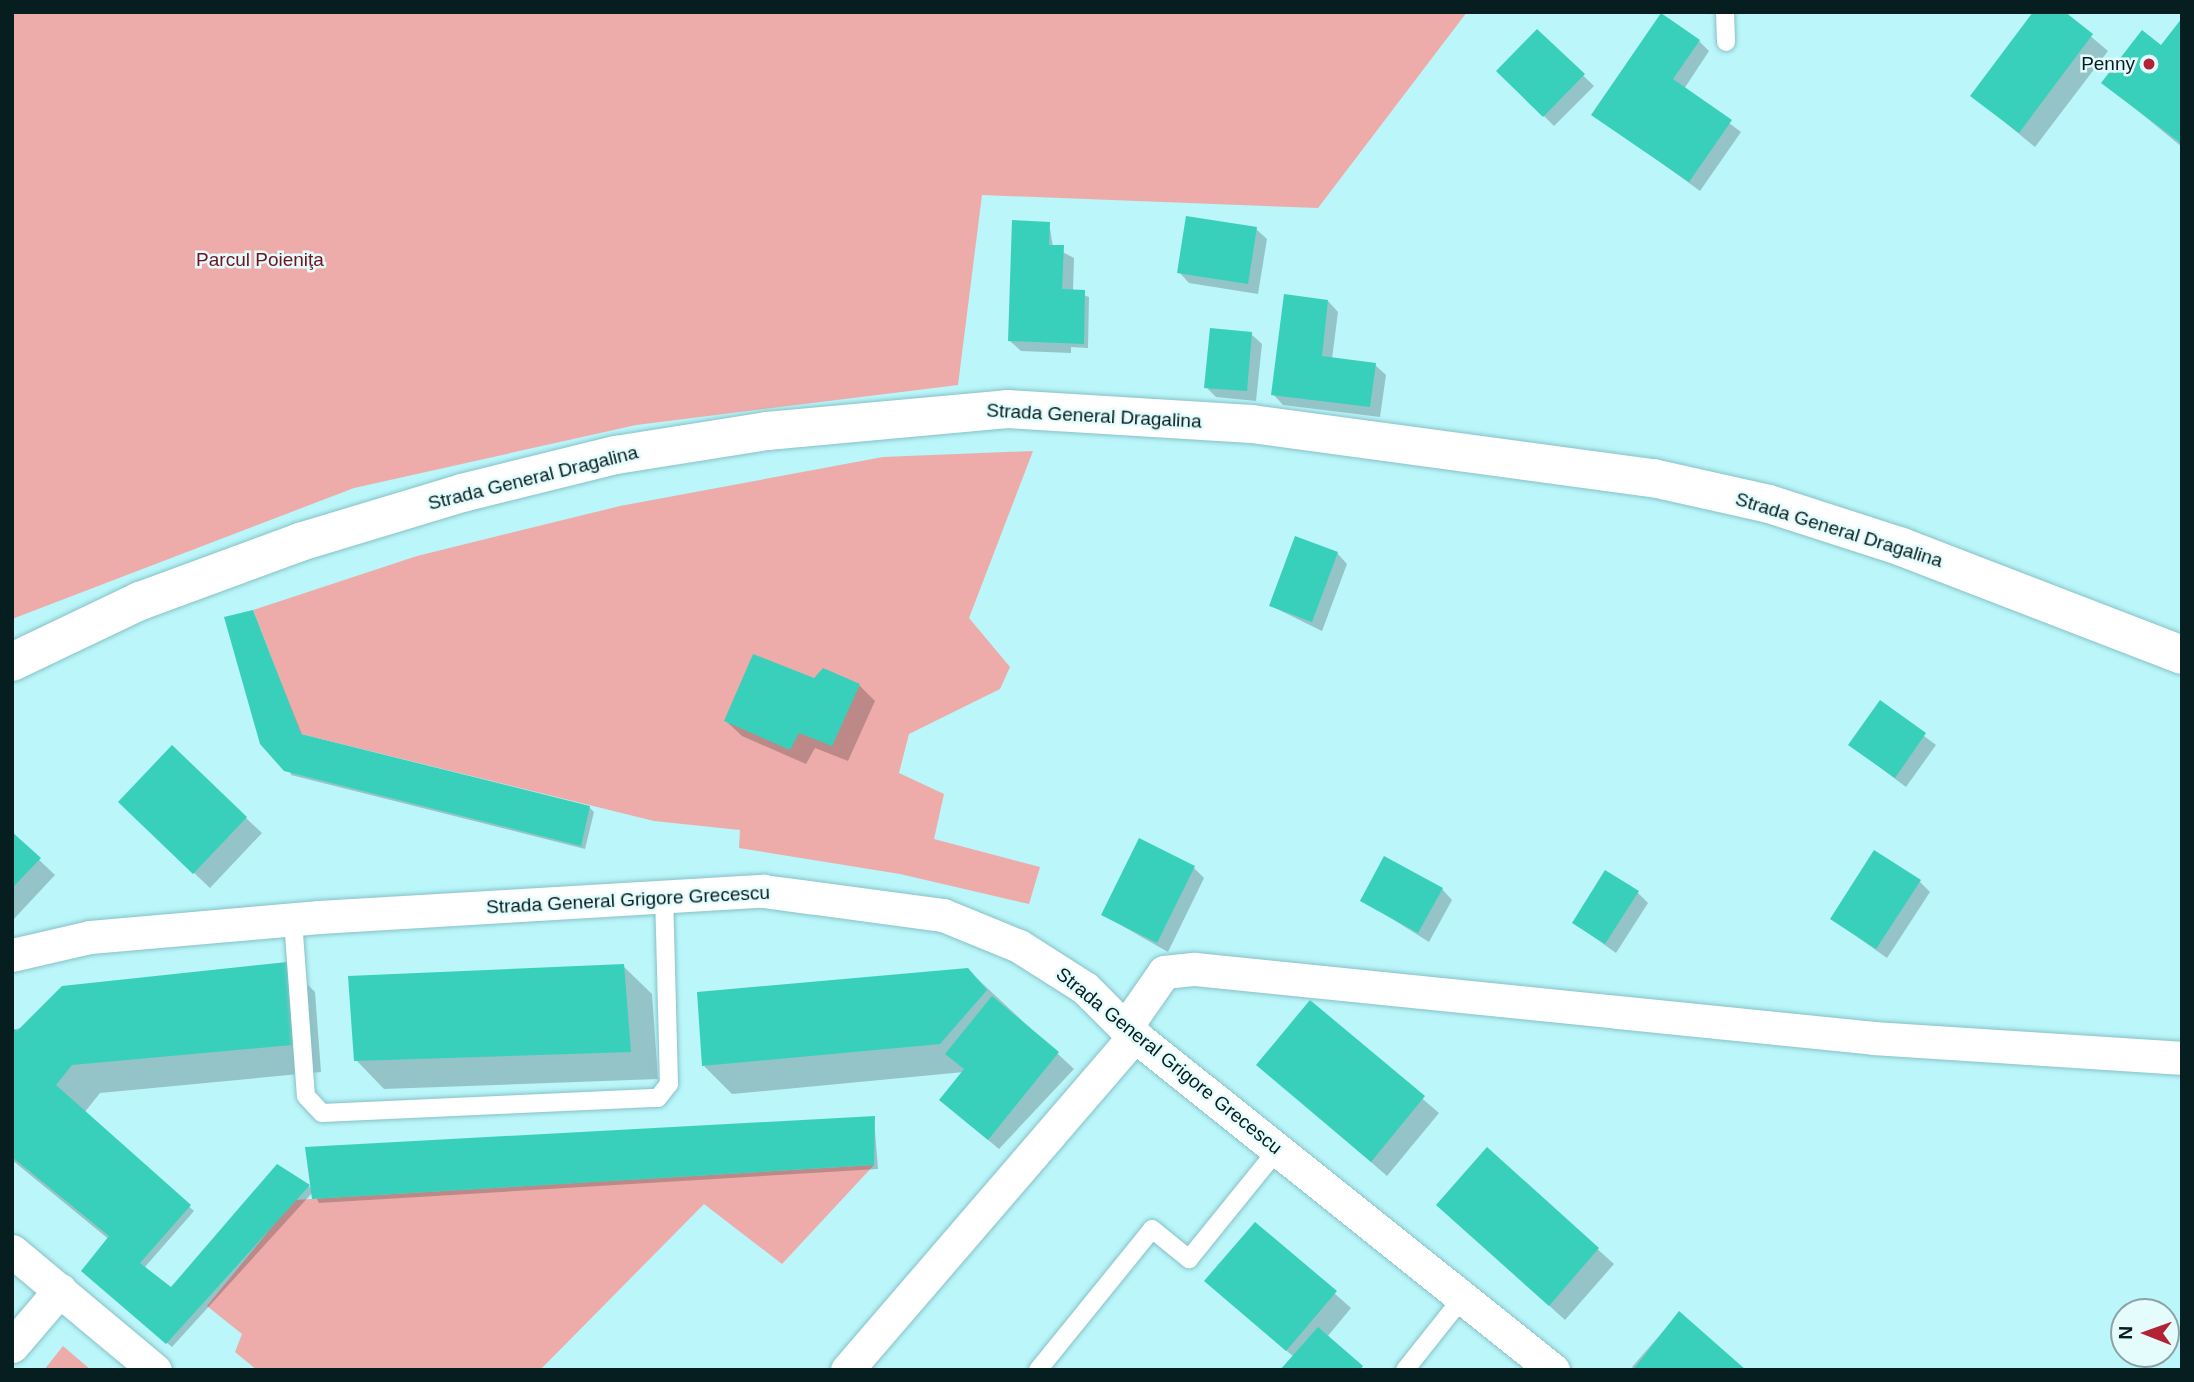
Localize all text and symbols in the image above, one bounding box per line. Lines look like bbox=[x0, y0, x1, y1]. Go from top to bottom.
place label: Penny bbox=[2081, 53, 2135, 75]
marker: Penny bbox=[2141, 56, 2157, 72]
park label: Parcul Poieniţa bbox=[196, 249, 324, 271]
street label: Strada General Dragalina bbox=[986, 399, 1202, 433]
street label: Strada General Dragalina bbox=[426, 441, 640, 515]
street label: Strada General Dragalina bbox=[1733, 488, 1945, 572]
street label: Strada General Grigore Grecescu bbox=[486, 881, 770, 919]
street label: Strada General Grigore Grecescu bbox=[1051, 963, 1287, 1159]
north arrow bbox=[2110, 1298, 2180, 1368]
text: N bbox=[2115, 1326, 2136, 1340]

